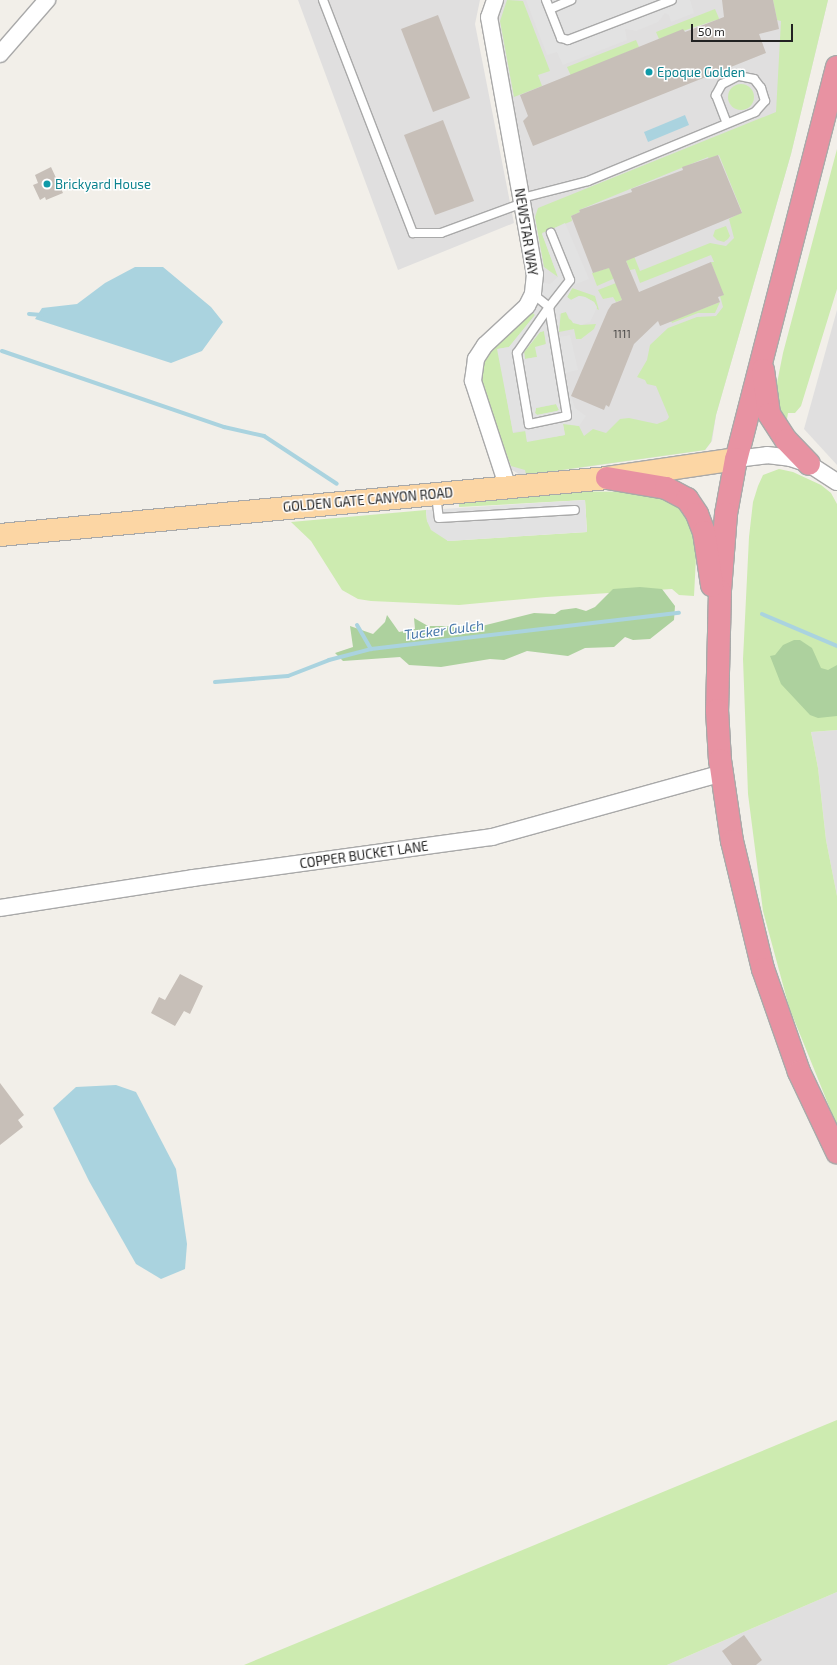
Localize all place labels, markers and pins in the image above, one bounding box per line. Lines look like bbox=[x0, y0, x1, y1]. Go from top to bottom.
place label: Epoque Golden bbox=[657, 64, 745, 80]
marker: Epoque Golden bbox=[644, 67, 654, 77]
place label: Brickyard House bbox=[55, 176, 151, 192]
marker: Brickyard House bbox=[42, 179, 52, 189]

